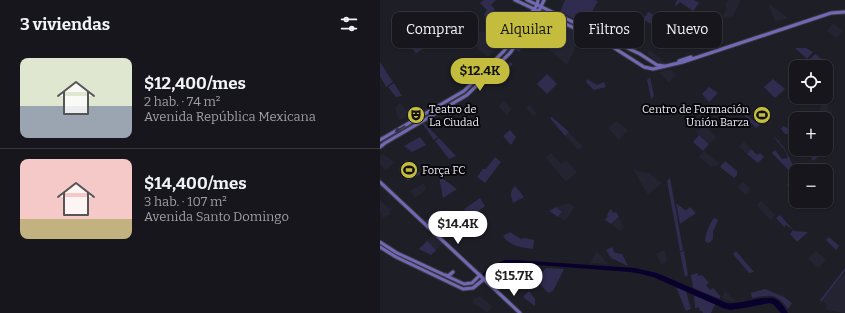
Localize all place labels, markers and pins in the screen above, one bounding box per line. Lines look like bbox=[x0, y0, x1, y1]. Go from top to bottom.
pin: $12.4K bbox=[447, 58, 513, 92]
place label: Teatro de La Ciudad bbox=[429, 103, 479, 129]
place label: Centro de Formación Unión Barza bbox=[642, 103, 749, 129]
theatre icon: Teatro de La Ciudad bbox=[406, 105, 426, 125]
sports icon: Centro de Formación Unión Barza bbox=[752, 105, 772, 125]
sports icon: Força FC bbox=[399, 160, 419, 180]
place label: Força FC bbox=[422, 164, 465, 177]
pin: $14.4K bbox=[425, 211, 491, 245]
pin: $15.7K bbox=[481, 263, 547, 297]

